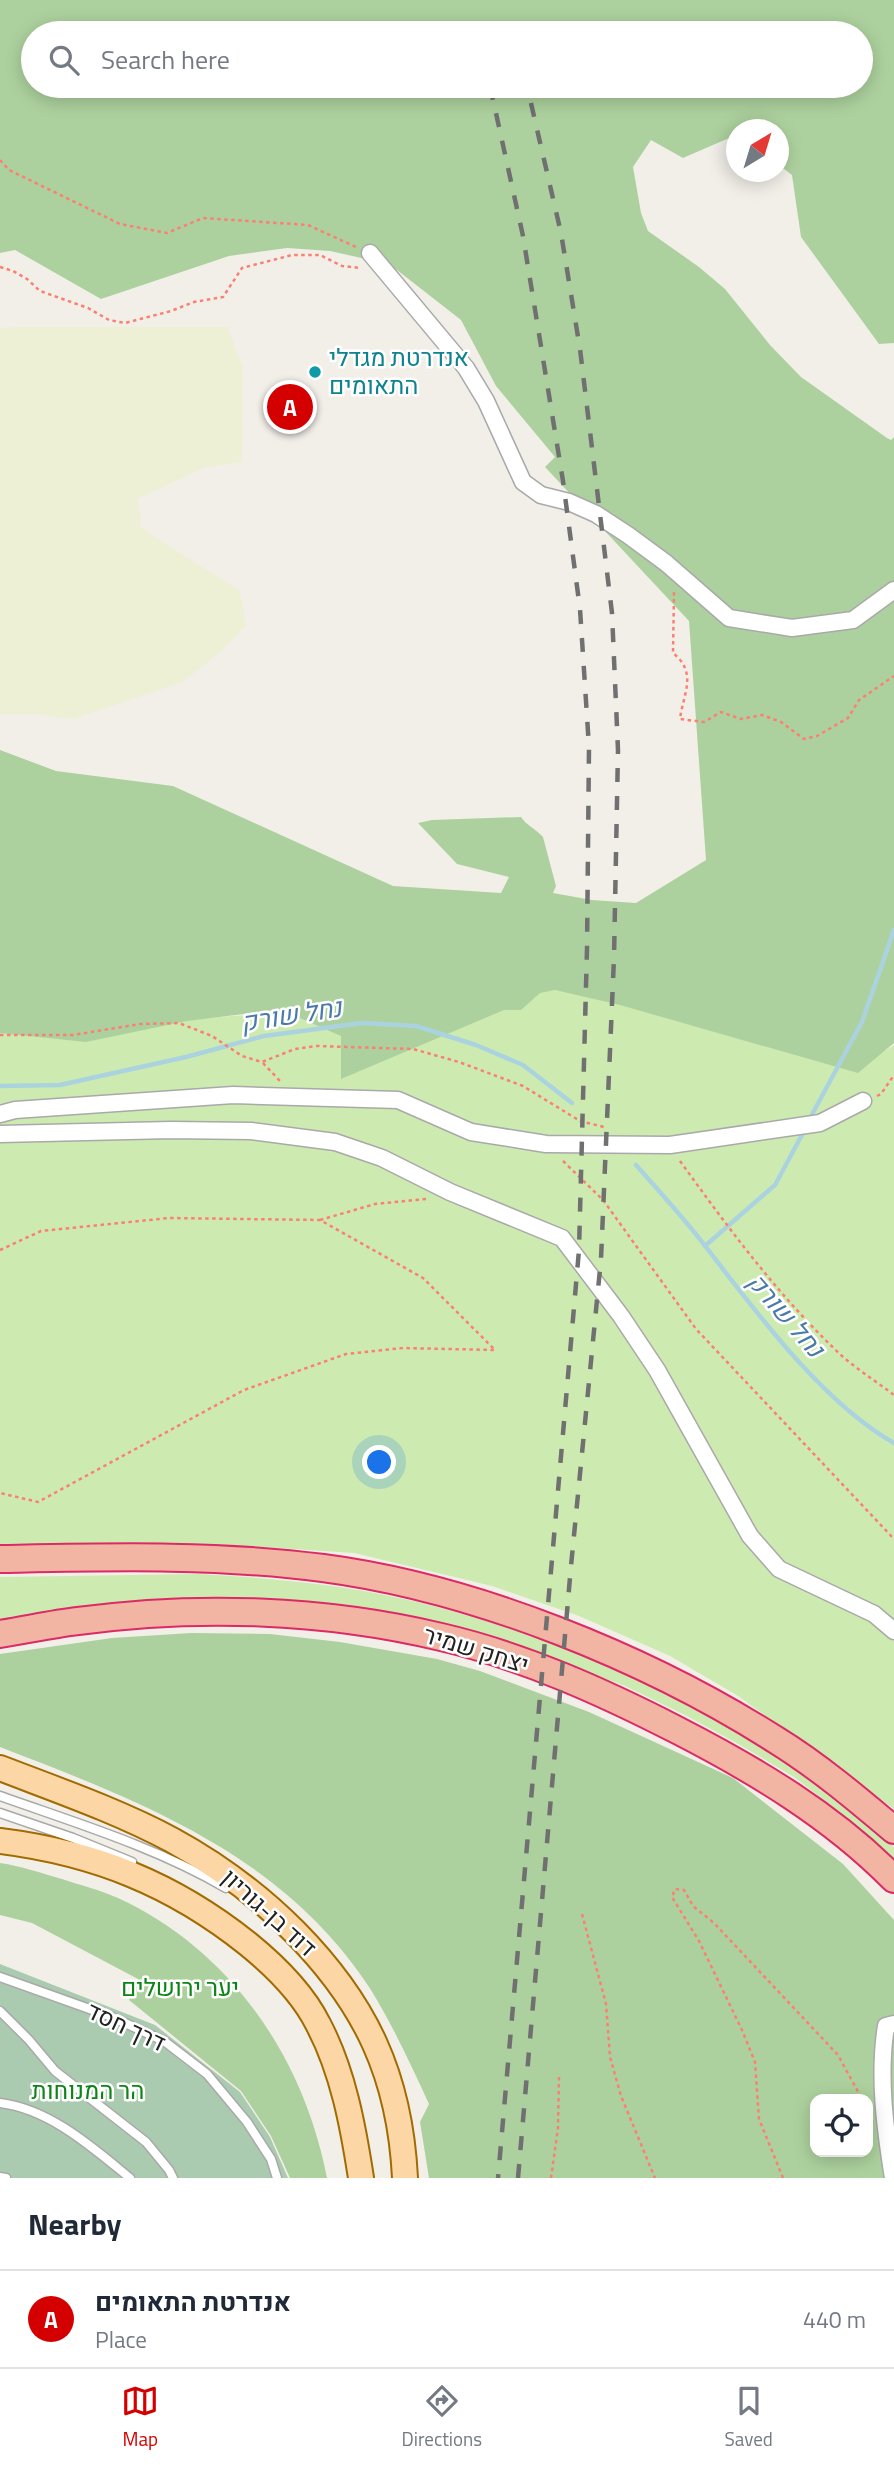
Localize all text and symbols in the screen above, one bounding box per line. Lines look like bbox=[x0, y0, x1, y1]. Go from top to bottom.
search box bbox=[21, 21, 873, 98]
text: Search here bbox=[101, 40, 230, 79]
icon: search bbox=[45, 41, 83, 79]
north arrow bbox=[726, 119, 789, 182]
place label: אנדרטת מגדלי התאומים bbox=[329, 339, 469, 403]
marker: אנדרטת מגדלי התאומים bbox=[307, 364, 323, 380]
pin: A bbox=[267, 381, 313, 433]
water label: נחל שורק bbox=[238, 987, 346, 1042]
water label: נחל שורק bbox=[738, 1264, 835, 1367]
your location bbox=[362, 1445, 396, 1479]
street label: יצחק שמיר bbox=[419, 1616, 533, 1682]
street label: דוד בן-גוריון bbox=[214, 1860, 325, 1965]
park label: יער ירושלים bbox=[121, 1969, 239, 2005]
street label: דרך חסד bbox=[81, 1992, 172, 2060]
park label: הר המנוחות bbox=[32, 2072, 144, 2108]
map controls bbox=[810, 2094, 873, 2157]
button: locate bbox=[810, 2094, 873, 2157]
text: Nearby bbox=[28, 2201, 121, 2247]
text: אנדרטת התאומים bbox=[95, 2282, 291, 2321]
text: A bbox=[44, 2302, 58, 2337]
text: 440 m bbox=[803, 2302, 866, 2337]
text: Place bbox=[95, 2322, 147, 2357]
tab: Map bbox=[121, 2382, 159, 2453]
tab: Directions bbox=[402, 2382, 482, 2453]
tab: Saved bbox=[724, 2382, 773, 2453]

